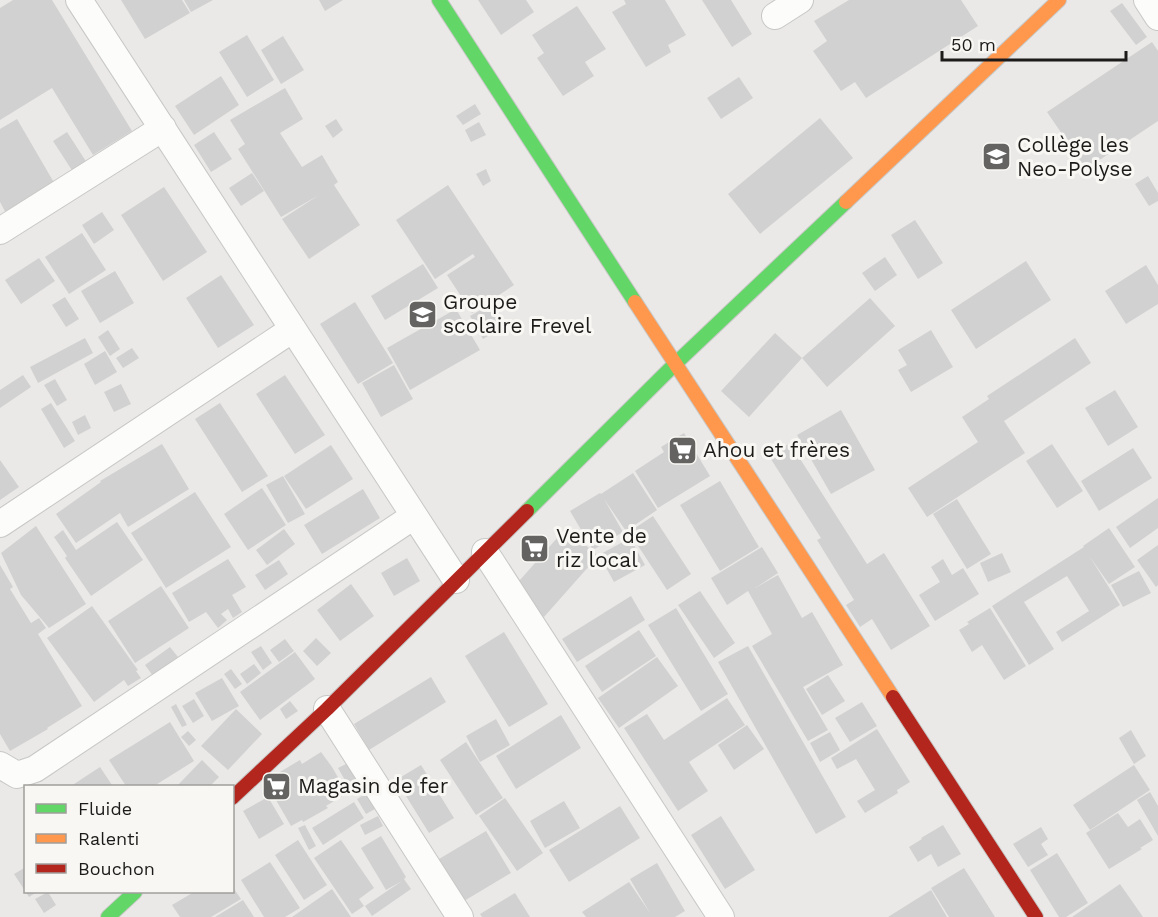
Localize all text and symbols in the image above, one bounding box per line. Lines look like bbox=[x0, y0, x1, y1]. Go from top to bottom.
scale bar bbox=[942, 24, 1126, 62]
text: 50 m bbox=[951, 34, 996, 55]
place label: Collège les Neo-Polyse bbox=[1017, 132, 1133, 181]
school or university icon: Collège les Neo-Polyse bbox=[980, 141, 1012, 173]
place label: Groupe scolaire Frevel bbox=[443, 289, 592, 338]
school or university icon: Groupe scolaire Frevel bbox=[406, 298, 438, 330]
supermarket icon: Ahou et frères bbox=[666, 434, 698, 466]
place label: Ahou et frères bbox=[703, 437, 850, 462]
place label: Vente de riz local bbox=[556, 523, 647, 572]
supermarket icon: Vente de riz local bbox=[519, 532, 551, 564]
supermarket icon: Magasin de fer bbox=[261, 770, 293, 802]
place label: Magasin de fer bbox=[298, 773, 449, 798]
legend bbox=[24, 785, 234, 893]
text: Fluide bbox=[78, 798, 132, 819]
text: Ralenti bbox=[78, 828, 139, 849]
text: Bouchon bbox=[78, 858, 155, 879]

